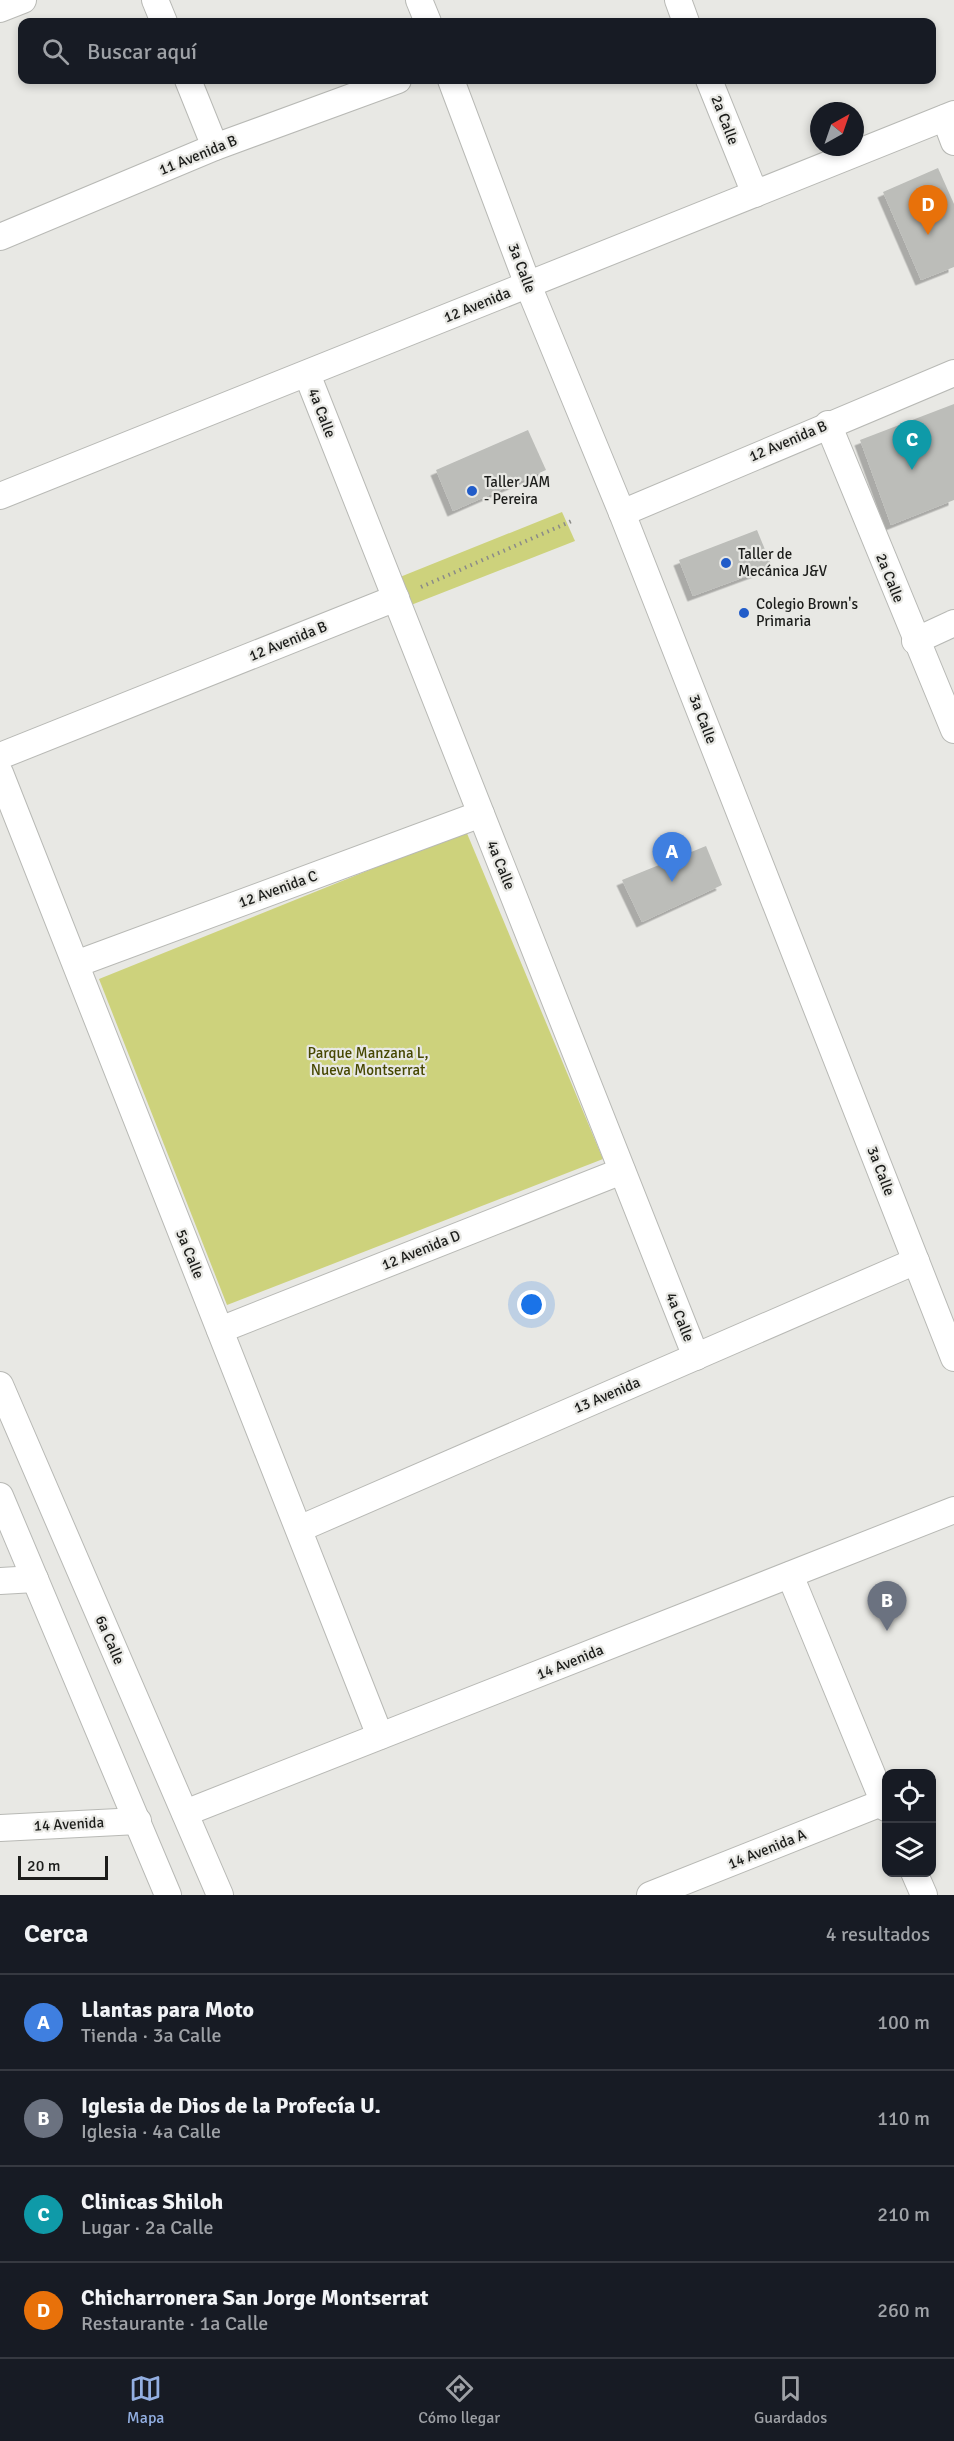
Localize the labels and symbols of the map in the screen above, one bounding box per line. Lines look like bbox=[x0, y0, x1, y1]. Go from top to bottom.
street label: 2a Calle bbox=[707, 93, 743, 147]
north arrow bbox=[810, 102, 864, 156]
street label: 11 Avenida B bbox=[156, 131, 240, 179]
pin: D bbox=[908, 186, 948, 235]
street label: 3a Calle bbox=[504, 241, 540, 295]
street label: 12 Avenida bbox=[441, 283, 513, 327]
street label: 4a Calle bbox=[304, 386, 340, 440]
street label: 12 Avenida B bbox=[746, 417, 830, 465]
pin: C bbox=[892, 420, 932, 470]
place label: Taller JAM - Pereira bbox=[484, 473, 550, 508]
marker: Taller JAM - Pereira bbox=[465, 484, 479, 498]
place label: Taller de Mecánica J&V bbox=[738, 545, 827, 580]
street label: 2a Calle bbox=[872, 551, 908, 605]
marker: Taller de Mecánica J&V bbox=[719, 556, 733, 570]
place label: Colegio Brown's Primaria bbox=[756, 595, 858, 630]
marker: Colegio Brown's Primaria bbox=[737, 606, 751, 620]
street label: 12 Avenida B bbox=[246, 617, 330, 665]
street label: 3a Calle bbox=[685, 692, 721, 746]
pin: A bbox=[652, 832, 692, 882]
street label: 4a Calle bbox=[483, 838, 519, 892]
street label: 12 Avenida C bbox=[236, 866, 320, 912]
park label: Parque Manzana L, Nueva Montserrat bbox=[307, 1044, 429, 1079]
street label: 3a Calle bbox=[863, 1144, 899, 1198]
street label: 12 Avenida D bbox=[379, 1226, 463, 1274]
street label: 5a Calle bbox=[172, 1227, 208, 1281]
your location bbox=[517, 1290, 546, 1319]
street label: 4a Calle bbox=[662, 1290, 698, 1344]
street label: 13 Avenida bbox=[571, 1373, 643, 1417]
pin: B bbox=[868, 1582, 906, 1631]
street label: 6a Calle bbox=[92, 1613, 128, 1667]
street label: 14 Avenida bbox=[534, 1640, 606, 1684]
street label: 14 Avenida bbox=[33, 1813, 105, 1835]
street label: 14 Avenida A bbox=[725, 1825, 809, 1873]
scale bar bbox=[18, 1853, 108, 1880]

